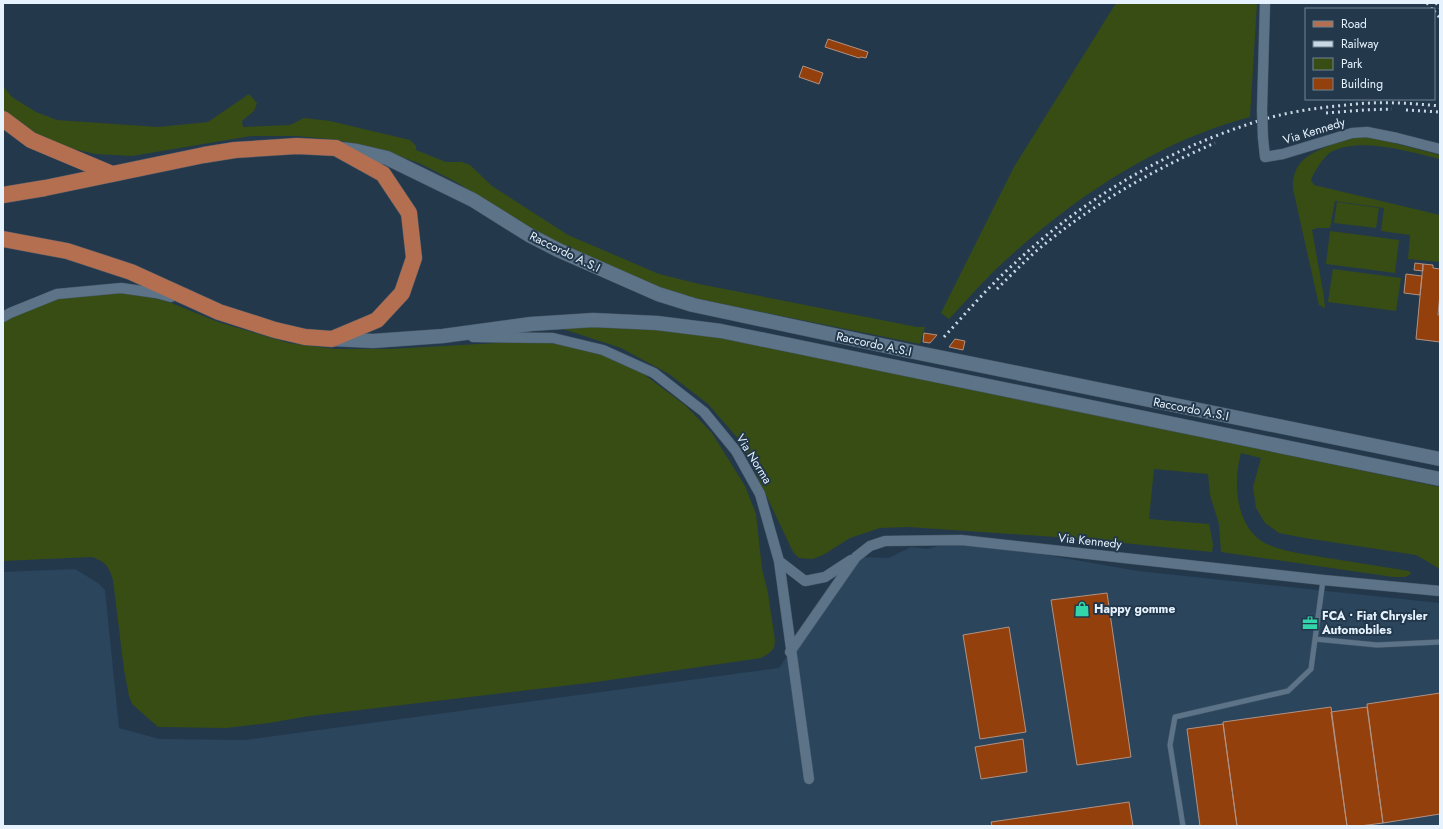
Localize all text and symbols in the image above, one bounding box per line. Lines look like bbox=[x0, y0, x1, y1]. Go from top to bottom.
legend bbox=[1305, 8, 1435, 100]
text: Road bbox=[1341, 15, 1367, 33]
text: Railway bbox=[1341, 35, 1379, 53]
text: Park bbox=[1341, 55, 1363, 73]
text: Building bbox=[1341, 75, 1383, 93]
street label: Via Kennedy bbox=[1281, 113, 1348, 149]
street label: Raccordo A.S.I bbox=[527, 227, 603, 277]
street label: Raccordo A.S.I bbox=[835, 327, 913, 361]
street label: Raccordo A.S.I bbox=[1152, 393, 1230, 425]
street label: Via Norma bbox=[732, 431, 776, 487]
street label: Via Kennedy bbox=[1057, 529, 1123, 553]
shop icon: Happy gomme bbox=[1073, 600, 1091, 618]
place label: Happy gomme bbox=[1094, 600, 1175, 618]
place label: FCA • Fiat Chrysler Automobiles bbox=[1321, 607, 1428, 639]
office icon: FCA • Fiat Chrysler Automobiles bbox=[1301, 614, 1319, 632]

